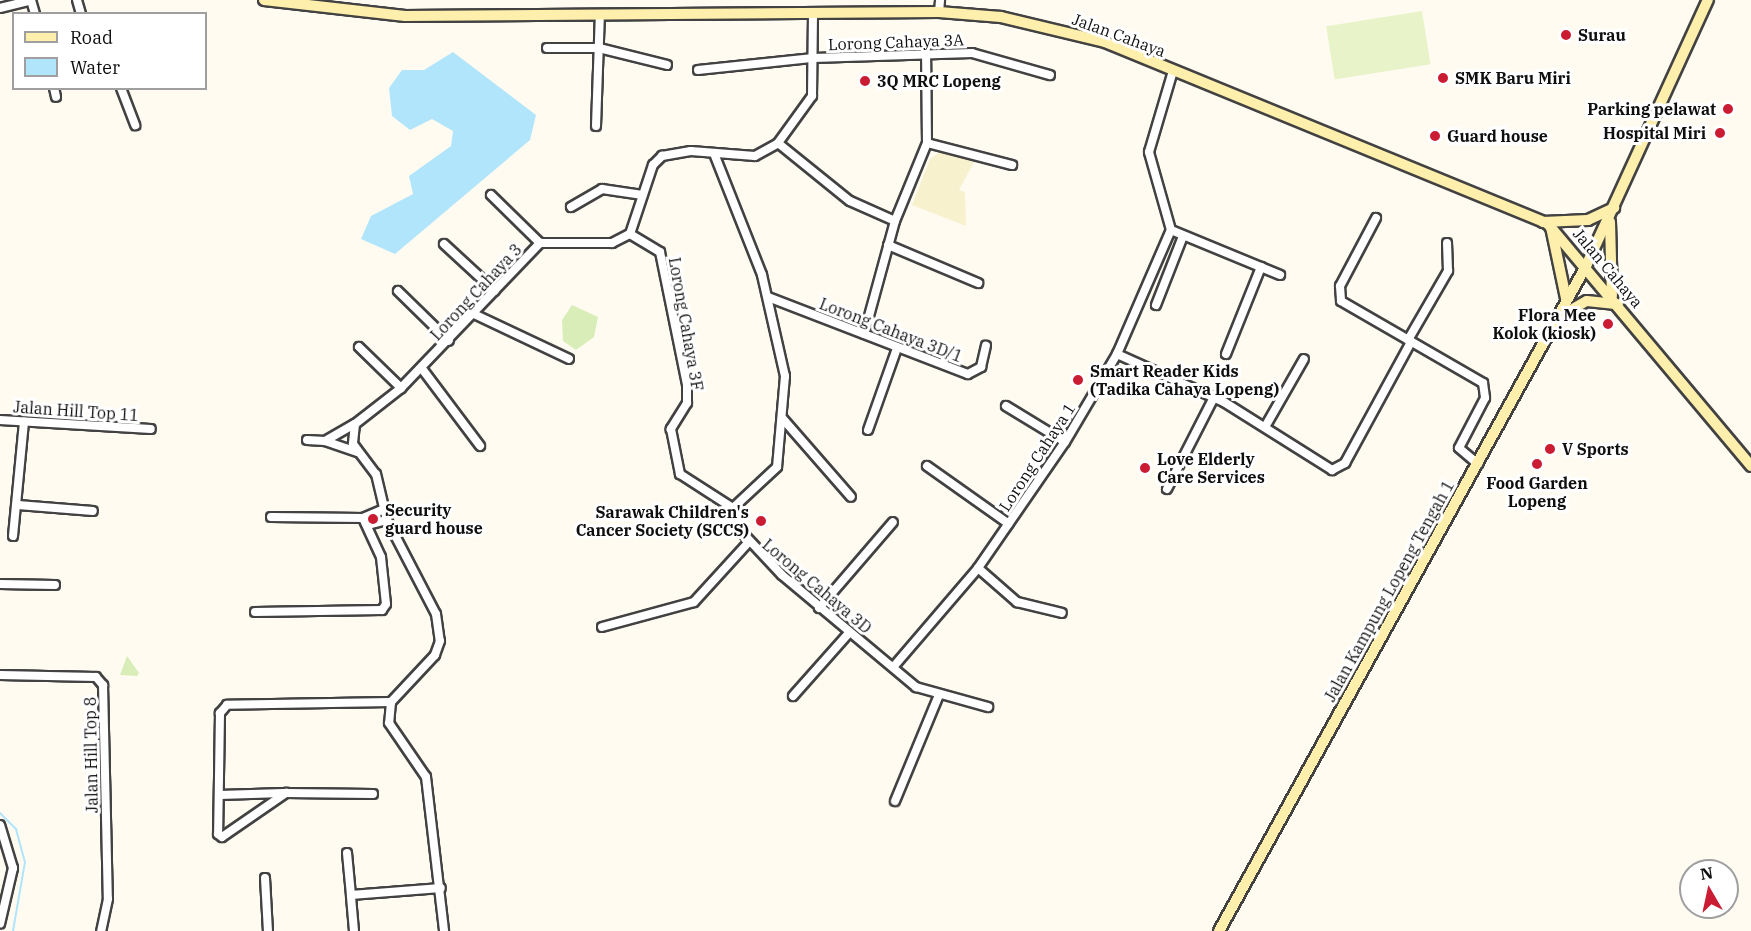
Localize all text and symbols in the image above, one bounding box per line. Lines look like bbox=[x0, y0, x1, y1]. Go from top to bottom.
street label: Jalan Cahaya bbox=[1070, 9, 1168, 61]
legend bbox=[12, 12, 207, 90]
place label: Surau bbox=[1578, 25, 1626, 45]
text: Road bbox=[70, 26, 113, 49]
marker: Surau bbox=[1559, 28, 1573, 42]
street label: Lorong Cahaya 3A bbox=[828, 30, 964, 54]
text: Water bbox=[70, 56, 120, 79]
place label: SMK Baru Miri bbox=[1455, 68, 1571, 88]
place label: 3Q MRC Lopeng bbox=[877, 71, 1001, 91]
marker: SMK Baru Miri bbox=[1436, 71, 1450, 85]
marker: 3Q MRC Lopeng bbox=[858, 74, 872, 88]
place label: Parking pelawat bbox=[1587, 99, 1716, 119]
marker: Parking pelawat bbox=[1721, 102, 1735, 116]
place label: Hospital Miri bbox=[1603, 123, 1706, 143]
marker: Hospital Miri bbox=[1711, 124, 1729, 142]
place label: Guard house bbox=[1447, 126, 1548, 146]
marker: Guard house bbox=[1428, 129, 1442, 143]
street label: Jalan Cahaya bbox=[1569, 224, 1647, 312]
street label: Lorong Cahaya 3 bbox=[426, 240, 526, 344]
street label: Lorong Cahaya 3F bbox=[665, 256, 707, 392]
street label: Lorong Cahaya 3D/1 bbox=[817, 294, 965, 366]
place label: Flora Mee Kolok (kiosk) bbox=[1493, 305, 1596, 343]
marker: Flora Mee Kolok (kiosk) bbox=[1601, 317, 1615, 331]
place label: Smart Reader Kids (Tadika Cahaya Lopeng) bbox=[1090, 361, 1279, 399]
marker: Smart Reader Kids (Tadika Cahaya Lopeng) bbox=[1071, 373, 1085, 387]
street label: Jalan Hill Top 11 bbox=[13, 397, 139, 425]
street label: Lorong Cahaya 1 bbox=[995, 399, 1079, 515]
place label: V Sports bbox=[1562, 439, 1629, 459]
marker: V Sports bbox=[1543, 442, 1557, 456]
place label: Love Elderly Care Services bbox=[1157, 449, 1265, 487]
marker: Food Garden Lopeng bbox=[1530, 457, 1544, 471]
marker: Love Elderly Care Services bbox=[1138, 461, 1152, 475]
place label: Food Garden Lopeng bbox=[1486, 473, 1588, 511]
street label: Jalan Kampung Lopeng Tengah 1 bbox=[1320, 477, 1458, 705]
place label: Security guard house bbox=[385, 500, 483, 538]
place label: Sarawak Children's Cancer Society (SCCS) bbox=[576, 502, 749, 540]
marker: Security guard house bbox=[366, 512, 380, 526]
marker: Sarawak Children's Cancer Society (SCCS) bbox=[754, 514, 768, 528]
street label: Lorong Cahaya 3D bbox=[759, 535, 875, 637]
street label: Jalan Hill Top 8 bbox=[80, 697, 102, 813]
north arrow bbox=[1679, 859, 1739, 919]
text: N bbox=[1699, 862, 1714, 884]

